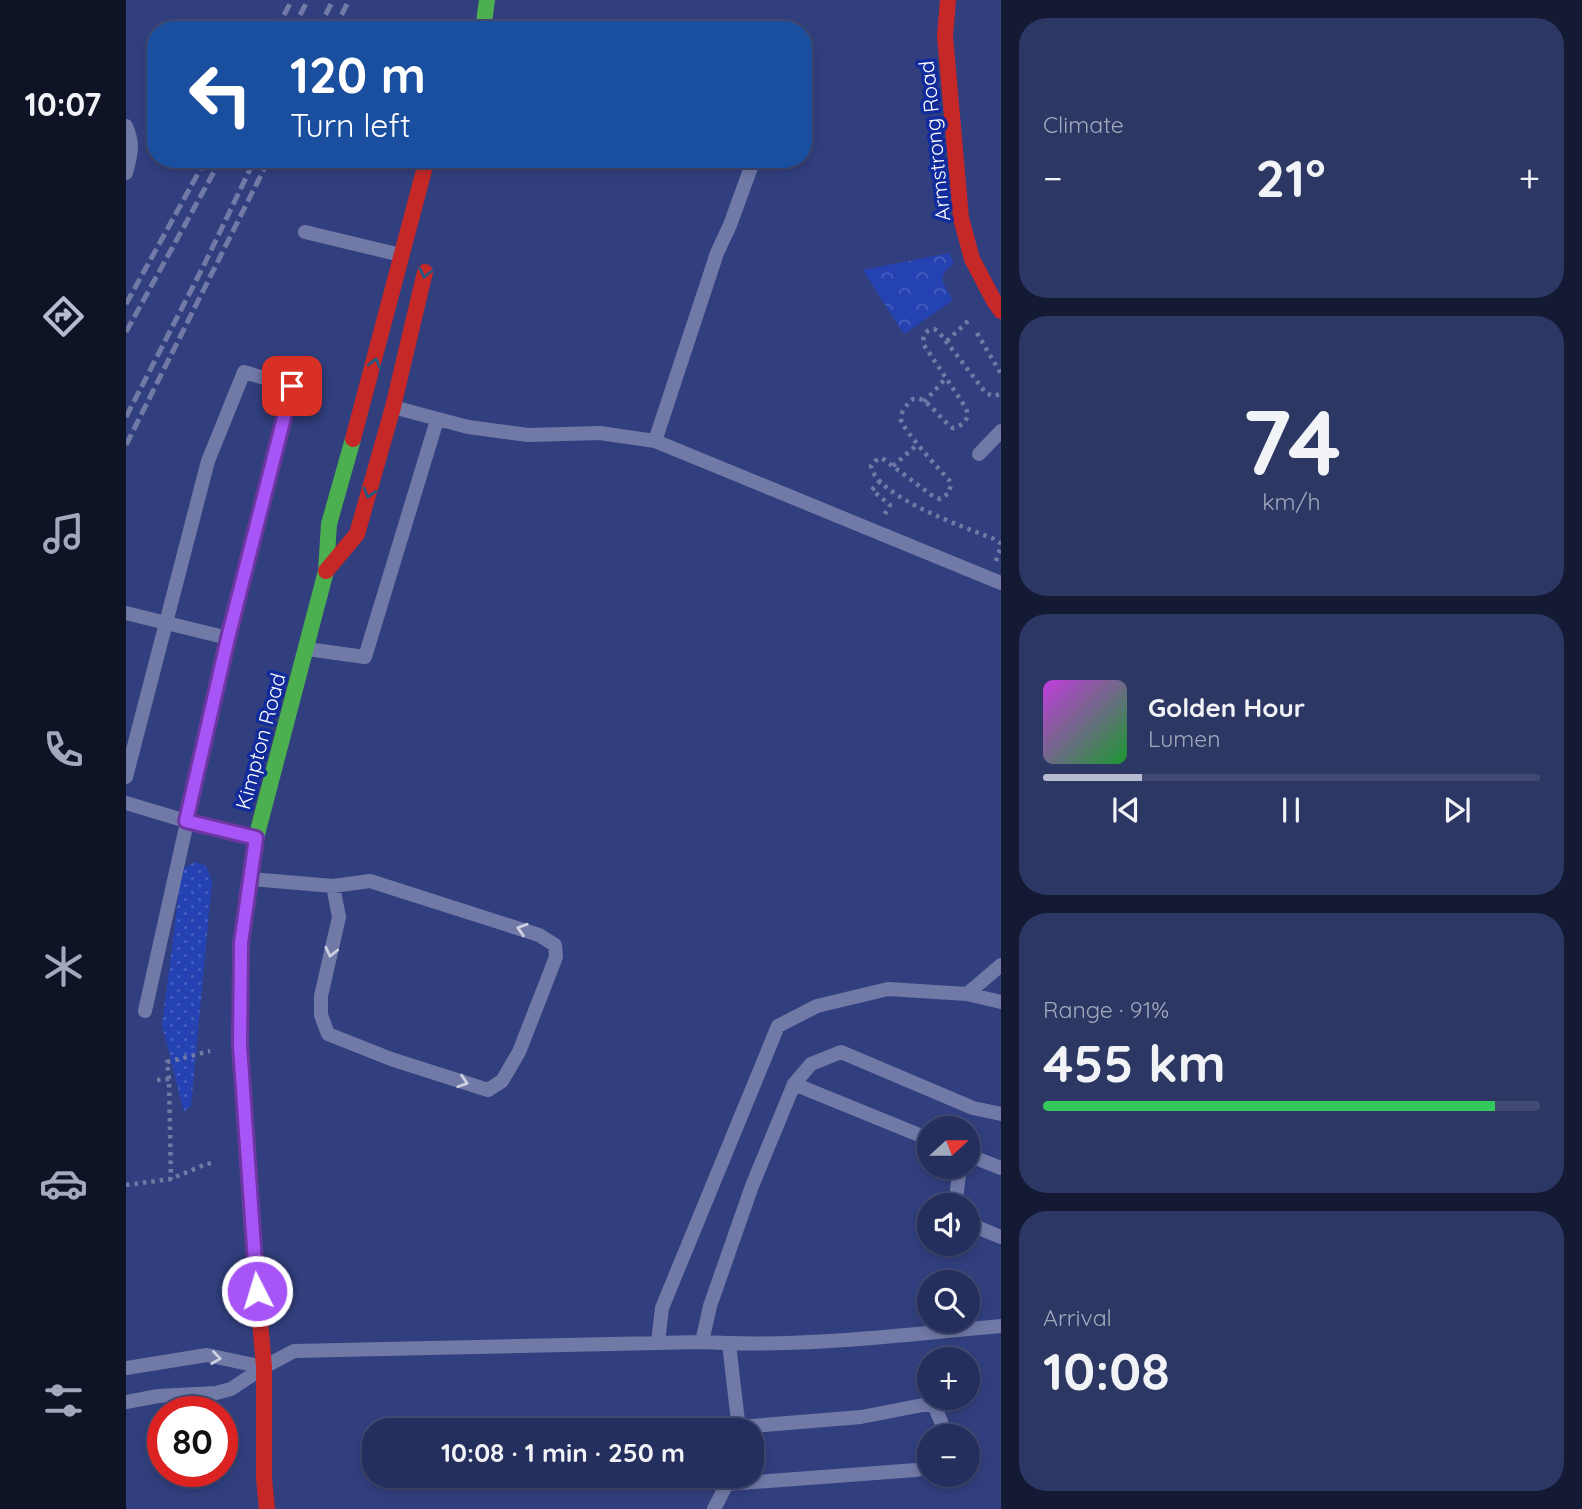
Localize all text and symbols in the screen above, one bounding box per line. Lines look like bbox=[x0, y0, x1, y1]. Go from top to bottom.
text: 120 m bbox=[290, 44, 426, 105]
icon: left bbox=[175, 49, 266, 140]
street label: Armstrong Road bbox=[913, 59, 955, 223]
text: 10:07 bbox=[25, 84, 101, 124]
text: Turn left bbox=[290, 105, 411, 145]
text: Climate bbox=[1043, 110, 1124, 139]
text: 21° bbox=[1256, 145, 1326, 210]
text: − bbox=[1043, 154, 1063, 202]
text: + bbox=[1519, 154, 1540, 202]
one-way arrow bbox=[418, 267, 433, 279]
icon: directions bbox=[39, 292, 88, 341]
pin bbox=[262, 356, 322, 416]
one-way arrow bbox=[367, 357, 381, 369]
icon: arrive bbox=[273, 367, 311, 405]
text: 74 bbox=[1242, 384, 1341, 498]
one-way arrow bbox=[362, 487, 377, 499]
text: km/h bbox=[1262, 487, 1321, 516]
icon: music bbox=[39, 509, 88, 558]
street label: Kimpton Road bbox=[229, 670, 291, 812]
text: Golden Hour bbox=[1148, 691, 1305, 724]
text: Lumen bbox=[1148, 724, 1221, 753]
icon: phone bbox=[39, 725, 88, 774]
icon: previous bbox=[1107, 791, 1145, 829]
icon: pause bbox=[1272, 791, 1310, 829]
icon: next bbox=[1438, 791, 1476, 829]
one-way arrow bbox=[516, 923, 528, 938]
icon: climate bbox=[39, 942, 88, 991]
one-way arrow bbox=[324, 946, 339, 958]
text: Range · 91% bbox=[1043, 995, 1169, 1024]
text: 455 km bbox=[1043, 1030, 1226, 1095]
one-way arrow bbox=[457, 1074, 469, 1088]
north arrow bbox=[917, 1116, 980, 1180]
map controls bbox=[917, 1116, 980, 1487]
icon: car bbox=[39, 1159, 88, 1208]
button: sound bbox=[917, 1193, 980, 1256]
position arrow bbox=[220, 1254, 294, 1328]
button: search bbox=[917, 1270, 980, 1333]
text: Arrival bbox=[1043, 1303, 1112, 1332]
text: 10:08 bbox=[1043, 1338, 1170, 1403]
button: + bbox=[917, 1347, 980, 1410]
one-way arrow bbox=[210, 1350, 222, 1365]
icon: filters bbox=[39, 1376, 88, 1425]
speed limit sign: 80 bbox=[147, 1396, 238, 1487]
button: − bbox=[917, 1424, 980, 1487]
text: 10:08 · 1 min · 250 m bbox=[441, 1436, 685, 1469]

